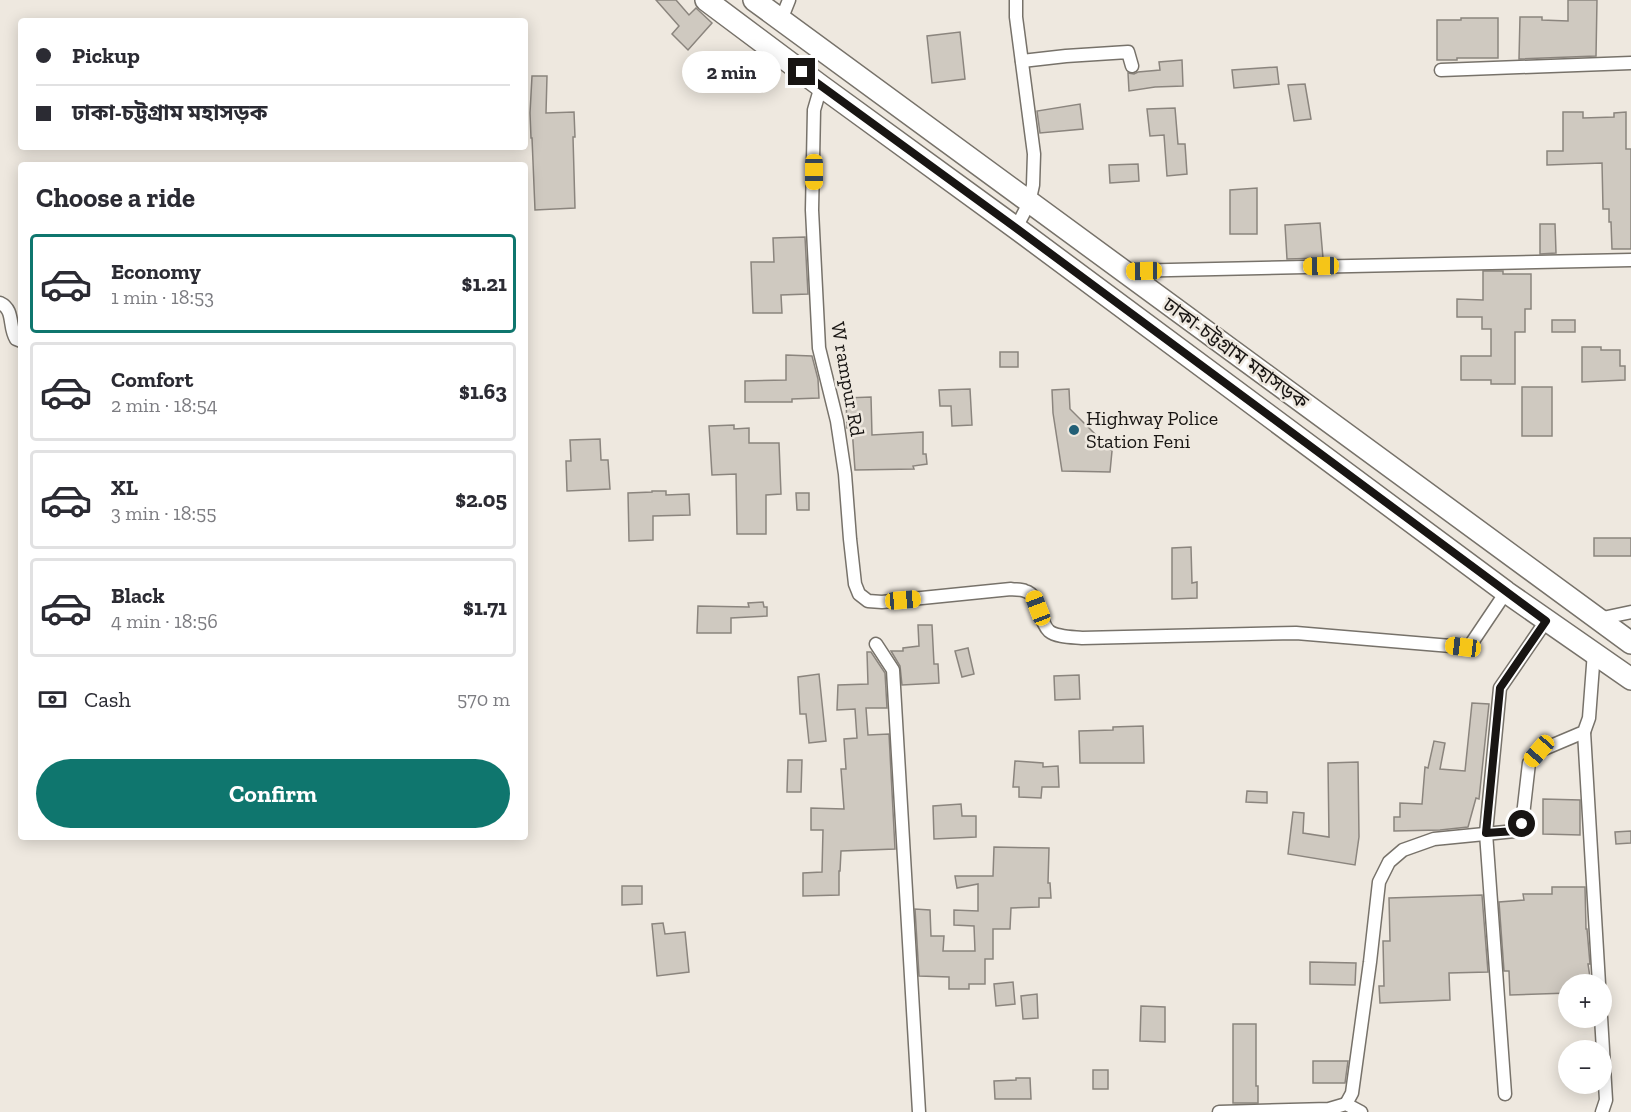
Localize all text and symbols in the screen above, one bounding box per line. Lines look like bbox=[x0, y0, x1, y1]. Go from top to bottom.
text: Pickup bbox=[72, 42, 140, 69]
callout: 2 min bbox=[682, 51, 781, 93]
route end bbox=[788, 58, 815, 85]
text: 2 min bbox=[707, 60, 756, 84]
text: ঢাকা-চট্টগ্রাম মহাসড়ক bbox=[72, 99, 267, 126]
car bbox=[805, 154, 823, 190]
text: Choose a ride bbox=[36, 182, 195, 214]
icon: car bbox=[39, 257, 93, 311]
car bbox=[1303, 257, 1339, 275]
text: Economy bbox=[111, 258, 201, 285]
car bbox=[1126, 262, 1162, 280]
text: $1.21 bbox=[462, 270, 507, 297]
text: 1 min · 18:53 bbox=[111, 285, 214, 309]
street label: ঢাকা-চট্টগ্রাম মহাসড়ক bbox=[1158, 292, 1314, 414]
street label: W rampur Rd bbox=[826, 320, 870, 438]
icon: car bbox=[39, 365, 93, 419]
text: Comfort bbox=[111, 366, 193, 393]
text: $1.63 bbox=[459, 378, 507, 405]
text: 2 min · 18:54 bbox=[111, 393, 218, 417]
place label: Highway Police Station Feni bbox=[1086, 406, 1218, 453]
marker: Highway Police Station Feni bbox=[1067, 423, 1081, 437]
icon: car bbox=[39, 473, 93, 527]
text: XL bbox=[111, 474, 138, 501]
text: $2.05 bbox=[455, 486, 507, 513]
text: 3 min · 18:55 bbox=[111, 501, 217, 525]
icon: car bbox=[39, 581, 93, 635]
text: Black bbox=[111, 582, 165, 609]
car bbox=[1023, 588, 1053, 628]
car bbox=[884, 589, 922, 611]
text: $1.71 bbox=[463, 594, 507, 621]
text: 4 min · 18:56 bbox=[111, 609, 218, 633]
car bbox=[1444, 636, 1482, 658]
icon: cash bbox=[36, 683, 69, 716]
text: Cash bbox=[84, 686, 131, 713]
text: 570 m bbox=[457, 687, 510, 711]
car bbox=[1520, 732, 1558, 770]
button: Confirm bbox=[36, 759, 510, 828]
route start bbox=[1508, 810, 1535, 837]
map controls bbox=[1558, 974, 1612, 1094]
button: + bbox=[1558, 974, 1612, 1028]
button: − bbox=[1558, 1040, 1612, 1094]

